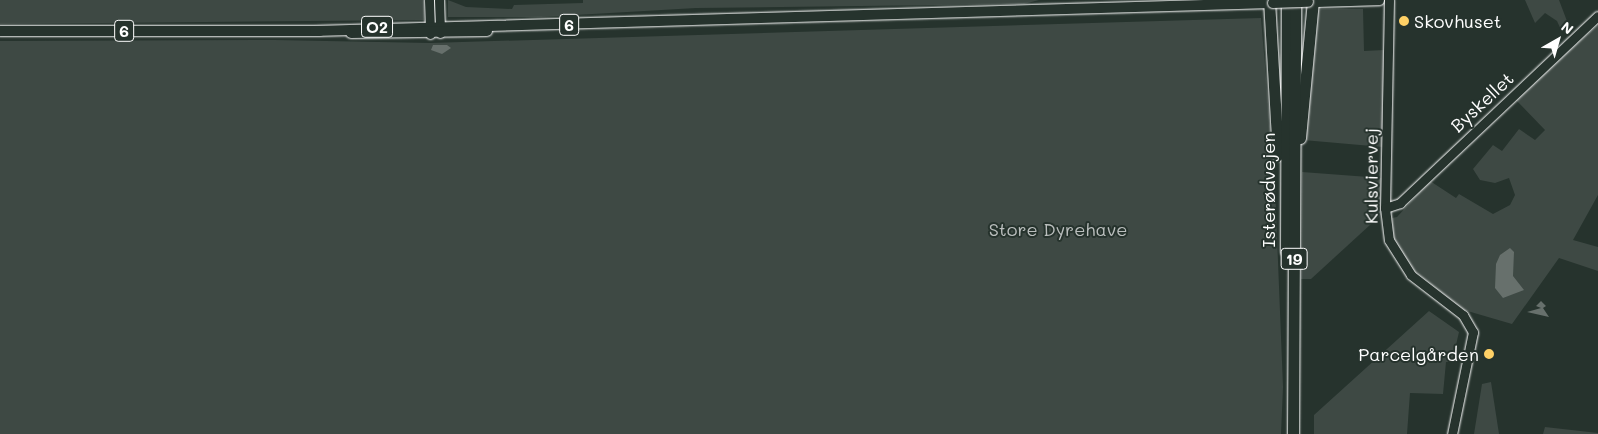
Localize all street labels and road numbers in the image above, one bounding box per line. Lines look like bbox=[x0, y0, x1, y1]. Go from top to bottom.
road number: 6 bbox=[559, 12, 579, 38]
road number: O2 bbox=[361, 14, 393, 41]
road number: 6 bbox=[114, 18, 134, 44]
street label: Byskellet bbox=[1446, 67, 1518, 137]
street label: Kulsviervej bbox=[1360, 128, 1382, 224]
street label: Isterødvejen bbox=[1257, 133, 1279, 247]
road number: 19 bbox=[1280, 245, 1308, 272]

